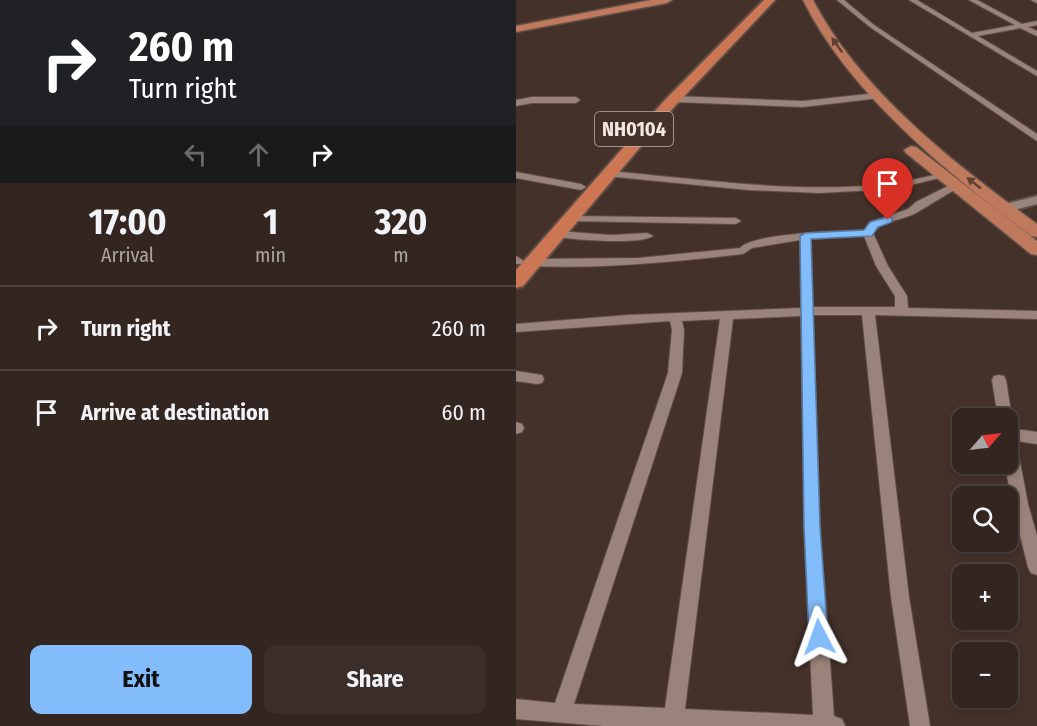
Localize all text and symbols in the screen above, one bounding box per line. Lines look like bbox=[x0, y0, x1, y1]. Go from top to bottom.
text: 260 m bbox=[129, 22, 234, 72]
icon: right bbox=[30, 24, 108, 102]
one-way arrow bbox=[832, 37, 843, 54]
text: Turn right bbox=[129, 73, 237, 105]
road number: NH0104 bbox=[595, 112, 673, 146]
icon: left bbox=[179, 138, 212, 171]
icon: ahead bbox=[242, 138, 275, 171]
icon: right bbox=[305, 138, 338, 171]
pin bbox=[862, 158, 913, 220]
icon: arrive bbox=[871, 167, 904, 200]
one-way arrow bbox=[966, 177, 982, 190]
text: 17:00 bbox=[88, 200, 167, 244]
text: 1 bbox=[263, 200, 278, 244]
text: 320 bbox=[374, 200, 428, 244]
text: Arrival bbox=[101, 243, 154, 267]
text: min bbox=[255, 243, 286, 267]
text: m bbox=[393, 243, 409, 267]
icon: right bbox=[30, 312, 63, 345]
text: Turn right bbox=[81, 315, 170, 342]
text: 260 m bbox=[432, 315, 486, 342]
icon: arrive bbox=[30, 396, 63, 429]
text: Arrive at destination bbox=[81, 399, 269, 426]
text: 60 m bbox=[442, 399, 486, 426]
north arrow bbox=[952, 408, 1018, 474]
map controls bbox=[952, 408, 1018, 708]
button: search bbox=[952, 486, 1018, 552]
button: + bbox=[952, 564, 1018, 630]
position arrow bbox=[787, 605, 851, 669]
button: − bbox=[952, 642, 1018, 708]
button: Exit bbox=[30, 645, 252, 714]
button: Share bbox=[264, 645, 486, 714]

